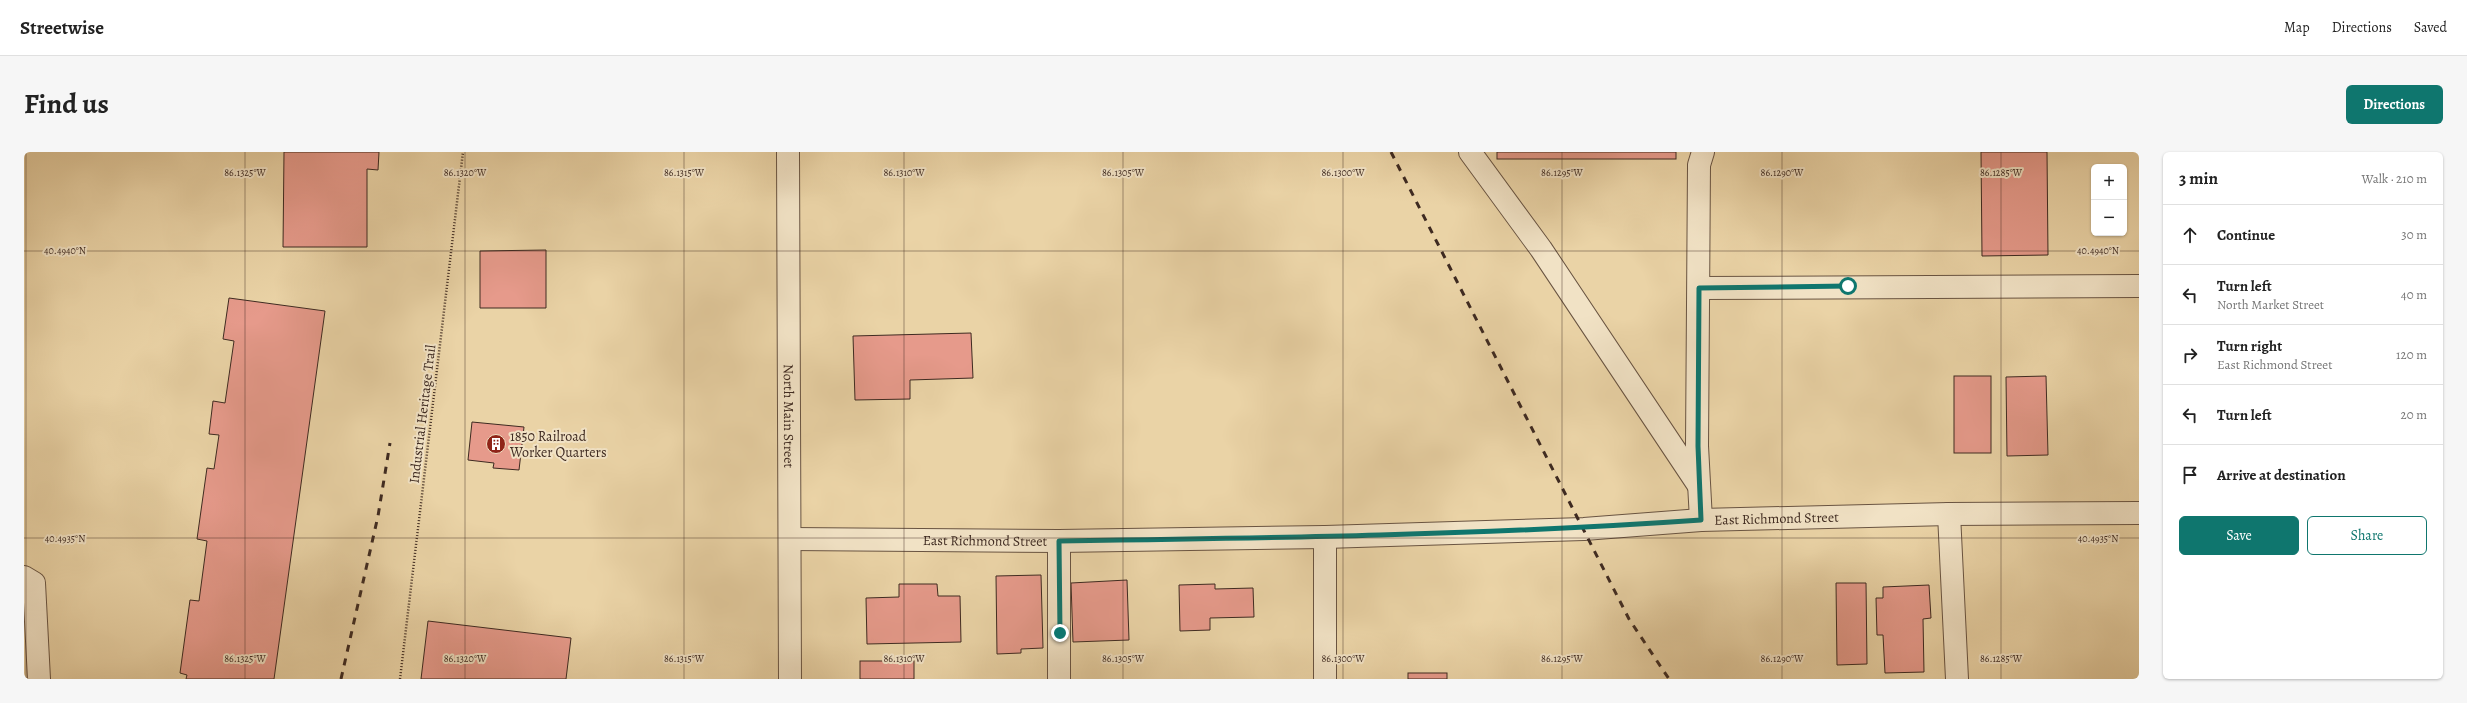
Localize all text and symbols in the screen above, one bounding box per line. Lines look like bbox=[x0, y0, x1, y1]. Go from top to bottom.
text: Streetwise bbox=[20, 15, 104, 41]
text: Map bbox=[2284, 18, 2310, 37]
text: Directions bbox=[2332, 18, 2392, 37]
text: Saved bbox=[2414, 18, 2447, 37]
text: Find us bbox=[24, 85, 109, 123]
button: Directions bbox=[2346, 85, 2443, 124]
map controls bbox=[2091, 164, 2127, 236]
button: + bbox=[2091, 164, 2127, 200]
text: 86.1325°W bbox=[224, 166, 266, 179]
text: 86.1320°W bbox=[444, 166, 487, 179]
text: 86.1315°W bbox=[664, 166, 705, 179]
text: 86.1310°W bbox=[883, 166, 925, 179]
text: 86.1305°W bbox=[1102, 166, 1145, 179]
text: 86.1300°W bbox=[1321, 166, 1365, 179]
text: 86.1295°W bbox=[1541, 166, 1584, 179]
text: 86.1290°W bbox=[1761, 166, 1804, 179]
text: 86.1285°W bbox=[1980, 166, 2023, 179]
text: 3 min bbox=[2179, 167, 2218, 190]
text: Walk · 210 m bbox=[2362, 170, 2427, 187]
button: − bbox=[2091, 200, 2127, 236]
icon: ahead bbox=[2179, 224, 2201, 246]
text: Continue bbox=[2217, 225, 2275, 245]
text: 30 m bbox=[2401, 226, 2427, 243]
text: 40.4940°N bbox=[44, 244, 86, 257]
text: 40.4940°N bbox=[2077, 244, 2119, 257]
text: Turn left bbox=[2217, 276, 2272, 296]
route start bbox=[1839, 277, 1857, 295]
icon: left bbox=[2179, 284, 2201, 306]
text: 40 m bbox=[2401, 286, 2427, 303]
text: North Market Street bbox=[2217, 296, 2324, 313]
text: Turn right bbox=[2217, 336, 2282, 356]
street label: Industrial Heritage Trail bbox=[405, 343, 440, 484]
icon: right bbox=[2179, 344, 2201, 366]
text: 120 m bbox=[2396, 346, 2427, 363]
text: East Richmond Street bbox=[2217, 356, 2332, 373]
street label: North Main Street bbox=[779, 364, 798, 469]
icon: left bbox=[2179, 404, 2201, 426]
text: Turn left bbox=[2217, 405, 2272, 425]
text: 20 m bbox=[2401, 406, 2427, 423]
place label: 1850 Railroad Worker Quarters bbox=[509, 427, 607, 462]
building icon: 1850 Railroad Worker Quarters bbox=[485, 433, 507, 455]
icon: arrive bbox=[2179, 464, 2201, 486]
text: Arrive at destination bbox=[2217, 465, 2346, 485]
street label: East Richmond Street bbox=[1714, 508, 1839, 530]
button: Save bbox=[2179, 516, 2299, 555]
button: Share bbox=[2307, 516, 2427, 555]
street label: East Richmond Street bbox=[923, 531, 1048, 551]
text: 40.4935°N bbox=[45, 532, 85, 545]
text: 40.4935°N bbox=[2078, 532, 2118, 545]
route end bbox=[1051, 624, 1069, 642]
text: 86.1325°W bbox=[224, 652, 266, 665]
text: 86.1320°W bbox=[444, 652, 487, 665]
text: 86.1315°W bbox=[664, 652, 705, 665]
text: 86.1310°W bbox=[883, 652, 925, 665]
text: 86.1305°W bbox=[1102, 652, 1145, 665]
text: 86.1300°W bbox=[1321, 652, 1365, 665]
text: 86.1295°W bbox=[1541, 652, 1584, 665]
text: 86.1290°W bbox=[1761, 652, 1804, 665]
text: 86.1285°W bbox=[1980, 652, 2023, 665]

